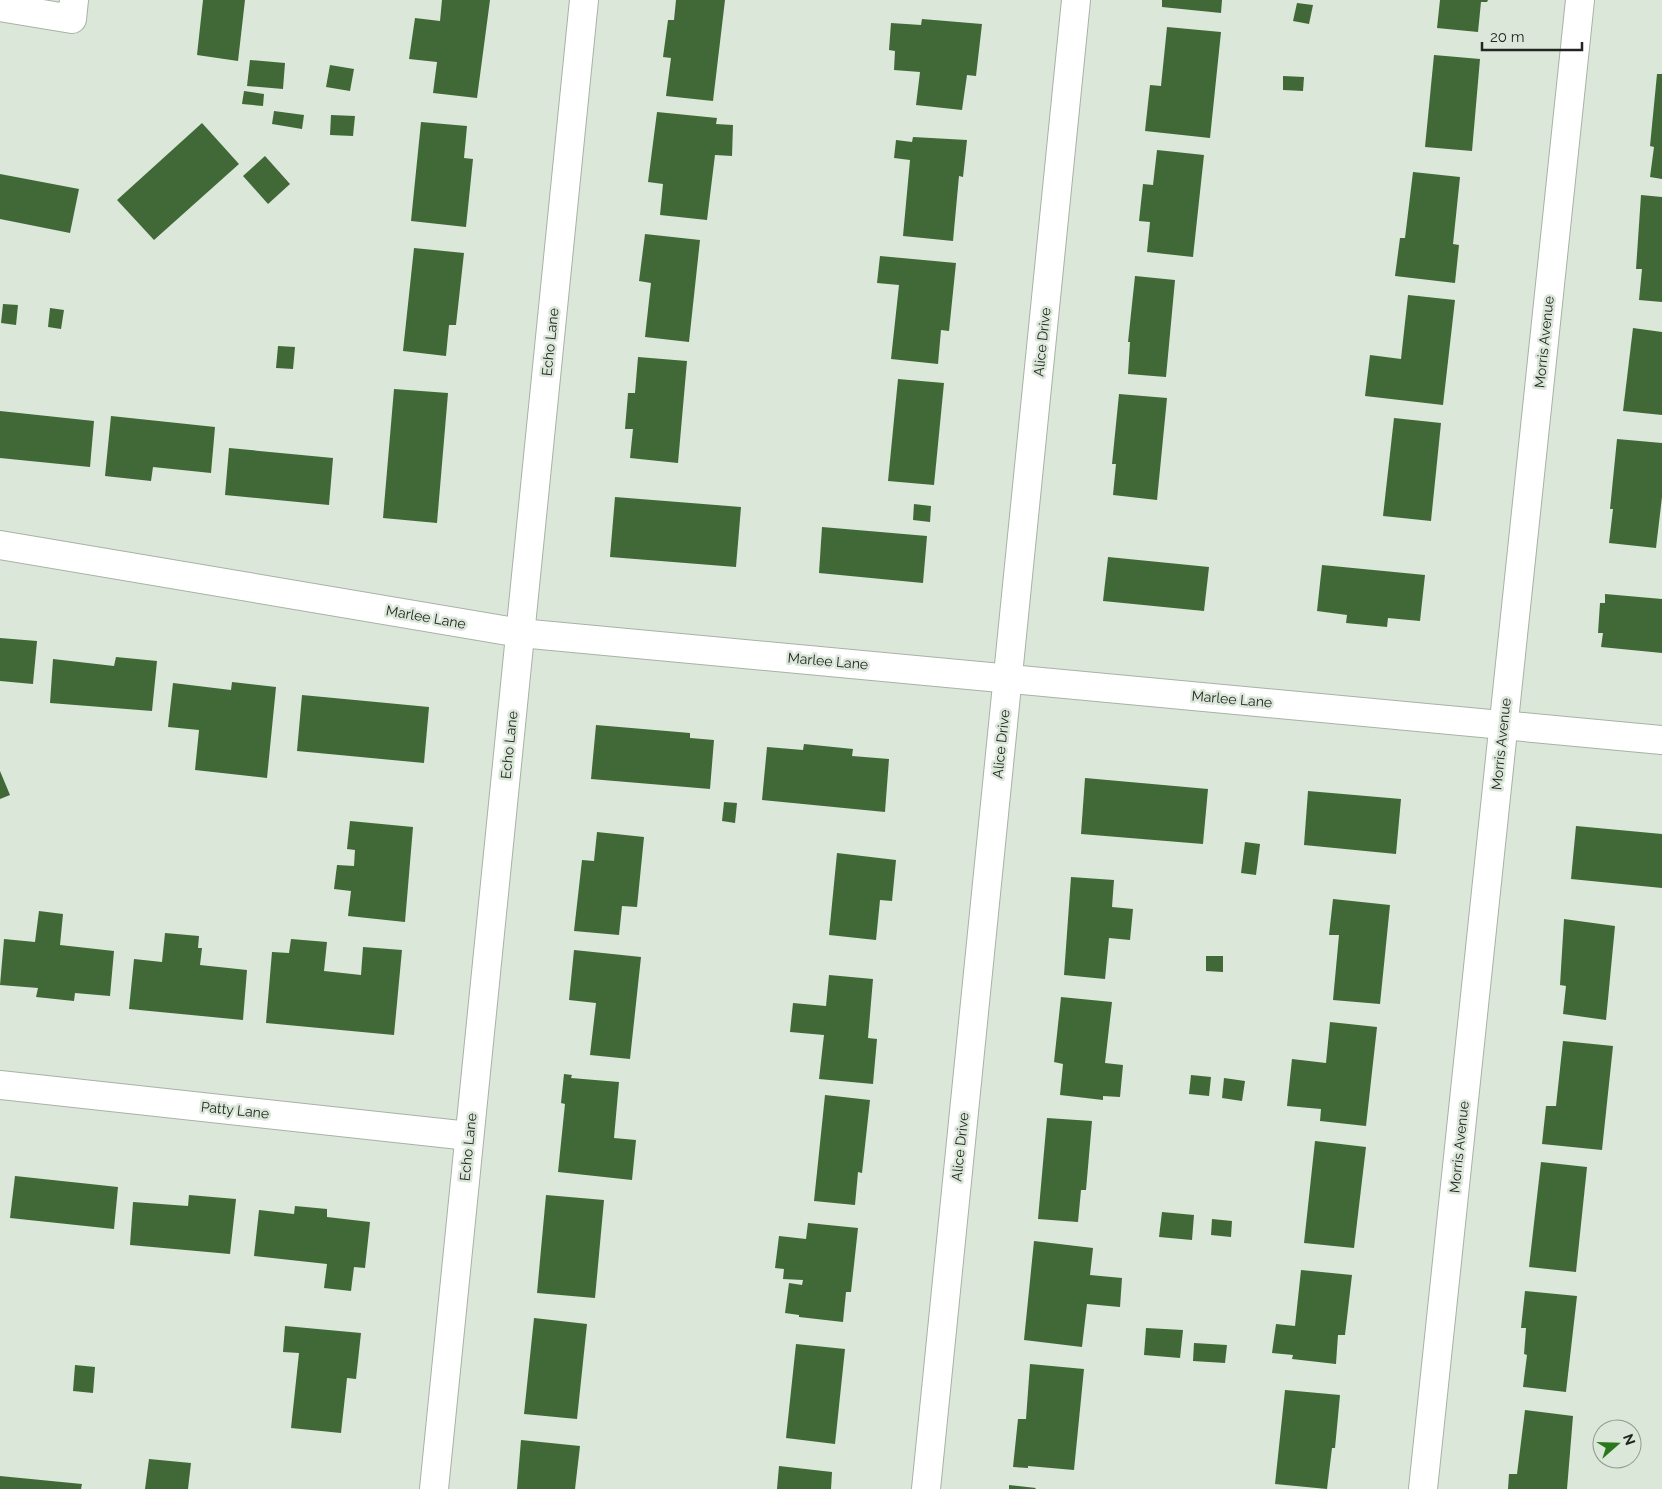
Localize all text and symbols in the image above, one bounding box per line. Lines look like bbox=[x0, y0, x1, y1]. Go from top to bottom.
scale bar bbox=[1482, 20, 1582, 52]
text: 20 m bbox=[1490, 28, 1525, 46]
street label: Morris Avenue bbox=[1531, 295, 1557, 389]
street label: Echo Lane bbox=[538, 307, 562, 377]
street label: Alice Drive bbox=[1030, 307, 1054, 377]
street label: Marlee Lane bbox=[385, 602, 467, 632]
street label: Marlee Lane bbox=[787, 650, 869, 672]
street label: Marlee Lane bbox=[1191, 688, 1273, 710]
street label: Morris Avenue bbox=[1488, 697, 1514, 791]
street label: Alice Drive bbox=[989, 709, 1013, 779]
street label: Echo Lane bbox=[497, 710, 521, 780]
street label: Patty Lane bbox=[200, 1098, 270, 1122]
street label: Morris Avenue bbox=[1446, 1100, 1472, 1194]
street label: Echo Lane bbox=[456, 1112, 480, 1182]
street label: Alice Drive bbox=[948, 1112, 972, 1182]
north arrow bbox=[1592, 1419, 1642, 1469]
text: N bbox=[1620, 1432, 1639, 1447]

